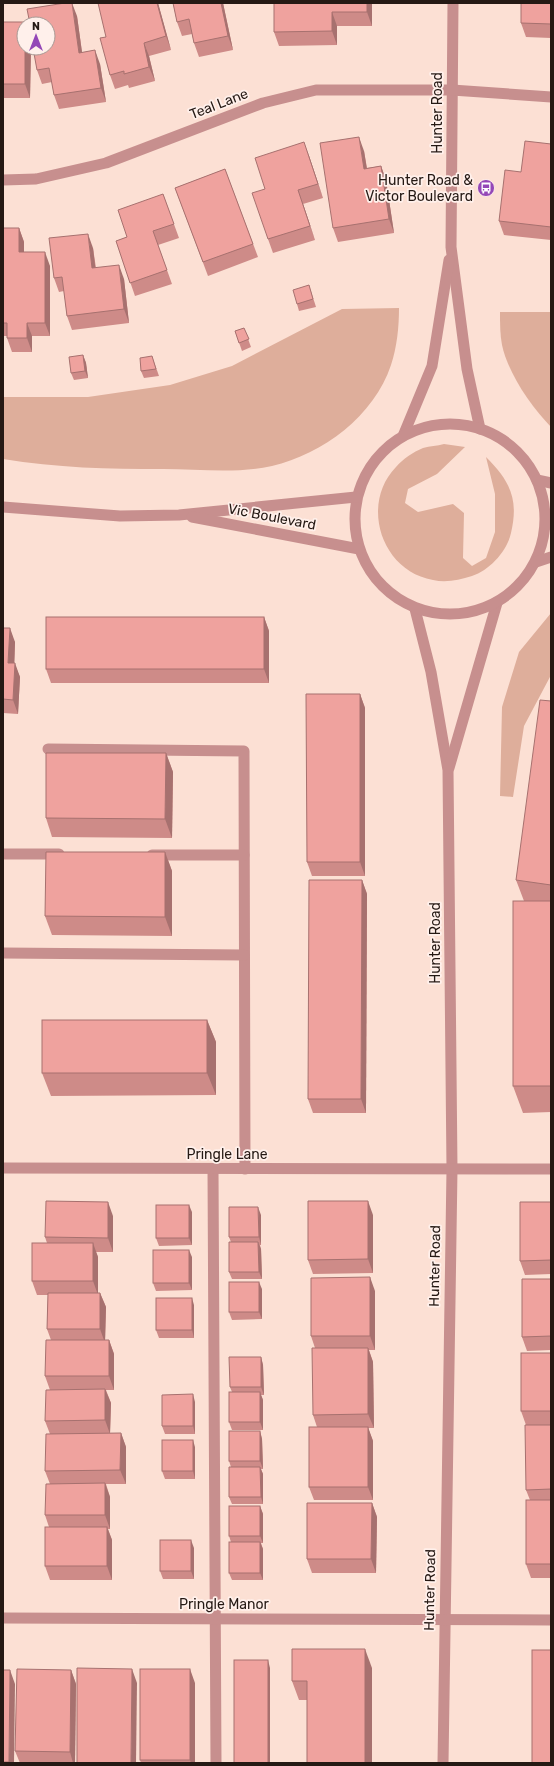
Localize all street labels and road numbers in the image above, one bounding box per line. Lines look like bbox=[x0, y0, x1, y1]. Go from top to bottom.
street label: Hunter Road bbox=[429, 72, 446, 154]
street label: Teal Lane bbox=[187, 85, 251, 123]
street label: Vic Boulevard bbox=[227, 500, 317, 534]
street label: Hunter Road bbox=[427, 902, 444, 984]
street label: Pringle Lane bbox=[186, 1146, 268, 1163]
street label: Hunter Road bbox=[426, 1225, 444, 1307]
street label: Hunter Road bbox=[421, 1549, 439, 1631]
street label: Pringle Manor bbox=[179, 1596, 270, 1613]

